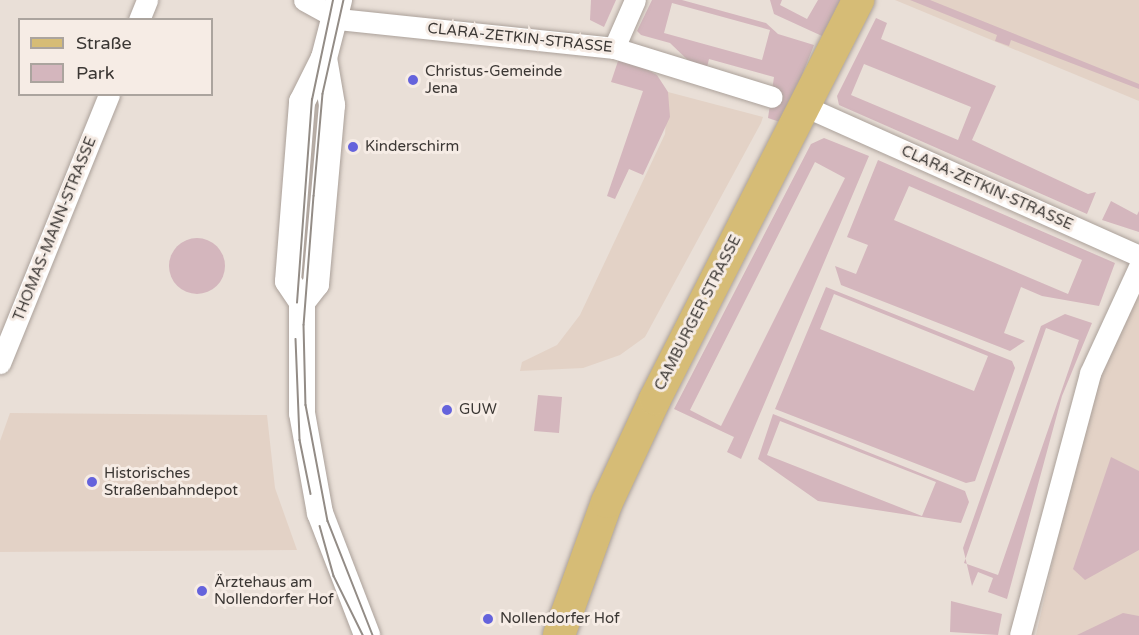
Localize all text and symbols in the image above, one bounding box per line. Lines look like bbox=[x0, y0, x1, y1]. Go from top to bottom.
legend bbox=[18, 18, 213, 96]
street label: CLARA-ZETKIN-STRASSE bbox=[427, 19, 613, 57]
text: Straße bbox=[76, 32, 132, 54]
text: Park bbox=[76, 62, 114, 84]
place label: Christus-Gemeinde Jena bbox=[425, 62, 562, 97]
marker: Christus-Gemeinde Jena bbox=[406, 73, 420, 87]
street label: THOMAS-MANN-STRASSE bbox=[10, 134, 100, 324]
place label: Kinderschirm bbox=[365, 138, 459, 156]
marker: Kinderschirm bbox=[346, 140, 360, 154]
street label: CLARA-ZETKIN-STRASSE bbox=[898, 142, 1076, 234]
street label: CAMBURGER STRASSE bbox=[651, 232, 745, 394]
place label: GUW bbox=[459, 401, 497, 419]
marker: GUW bbox=[440, 403, 454, 417]
place label: Historisches Straßenbahndepot bbox=[104, 464, 238, 499]
marker: Historisches Straßenbahndepot bbox=[85, 475, 99, 489]
place label: Ärztehaus am Nollendorfer Hof bbox=[214, 573, 334, 608]
marker: Ärztehaus am Nollendorfer Hof bbox=[195, 584, 209, 598]
place label: Nollendorfer Hof bbox=[500, 610, 620, 628]
marker: Nollendorfer Hof bbox=[481, 612, 495, 626]

